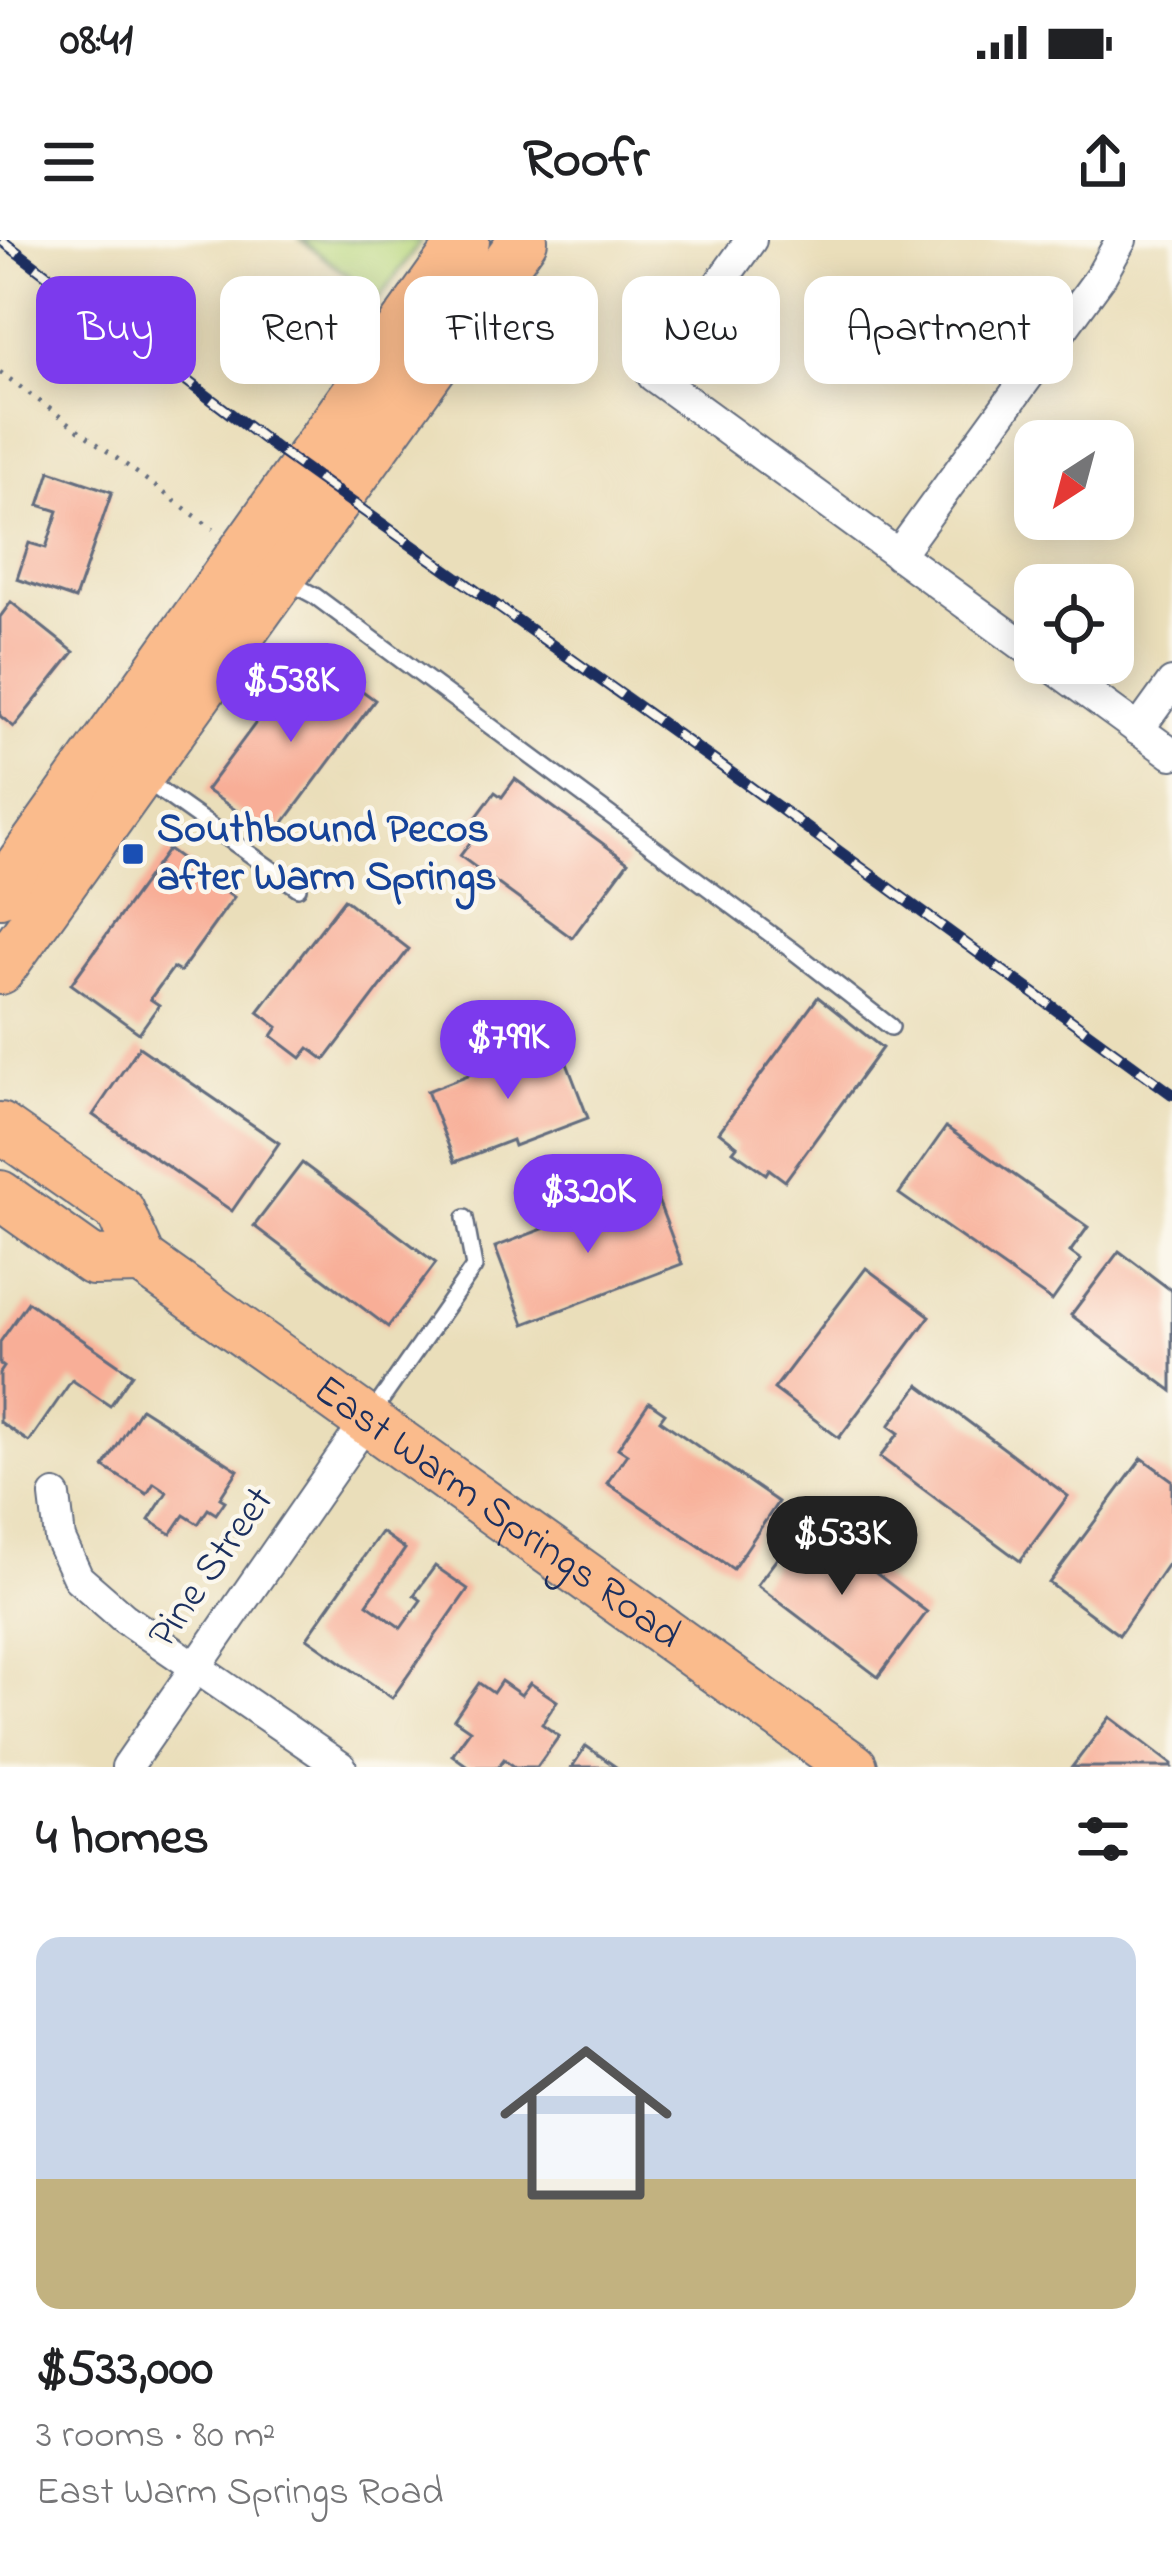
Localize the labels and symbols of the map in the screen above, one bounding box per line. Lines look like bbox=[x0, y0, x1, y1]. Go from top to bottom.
north arrow bbox=[1014, 420, 1134, 540]
pin: $538K bbox=[207, 643, 375, 745]
place label: Southbound Pecos after Warm Springs bbox=[157, 800, 497, 910]
marker: Southbound Pecos after Warm Springs bbox=[120, 841, 146, 867]
pin: $799K bbox=[424, 1000, 592, 1102]
pin: $320K bbox=[504, 1154, 672, 1256]
street label: East Warm Springs Road bbox=[300, 1361, 693, 1665]
street label: Pine Street bbox=[134, 1475, 290, 1661]
pin: $533K bbox=[758, 1496, 926, 1598]

